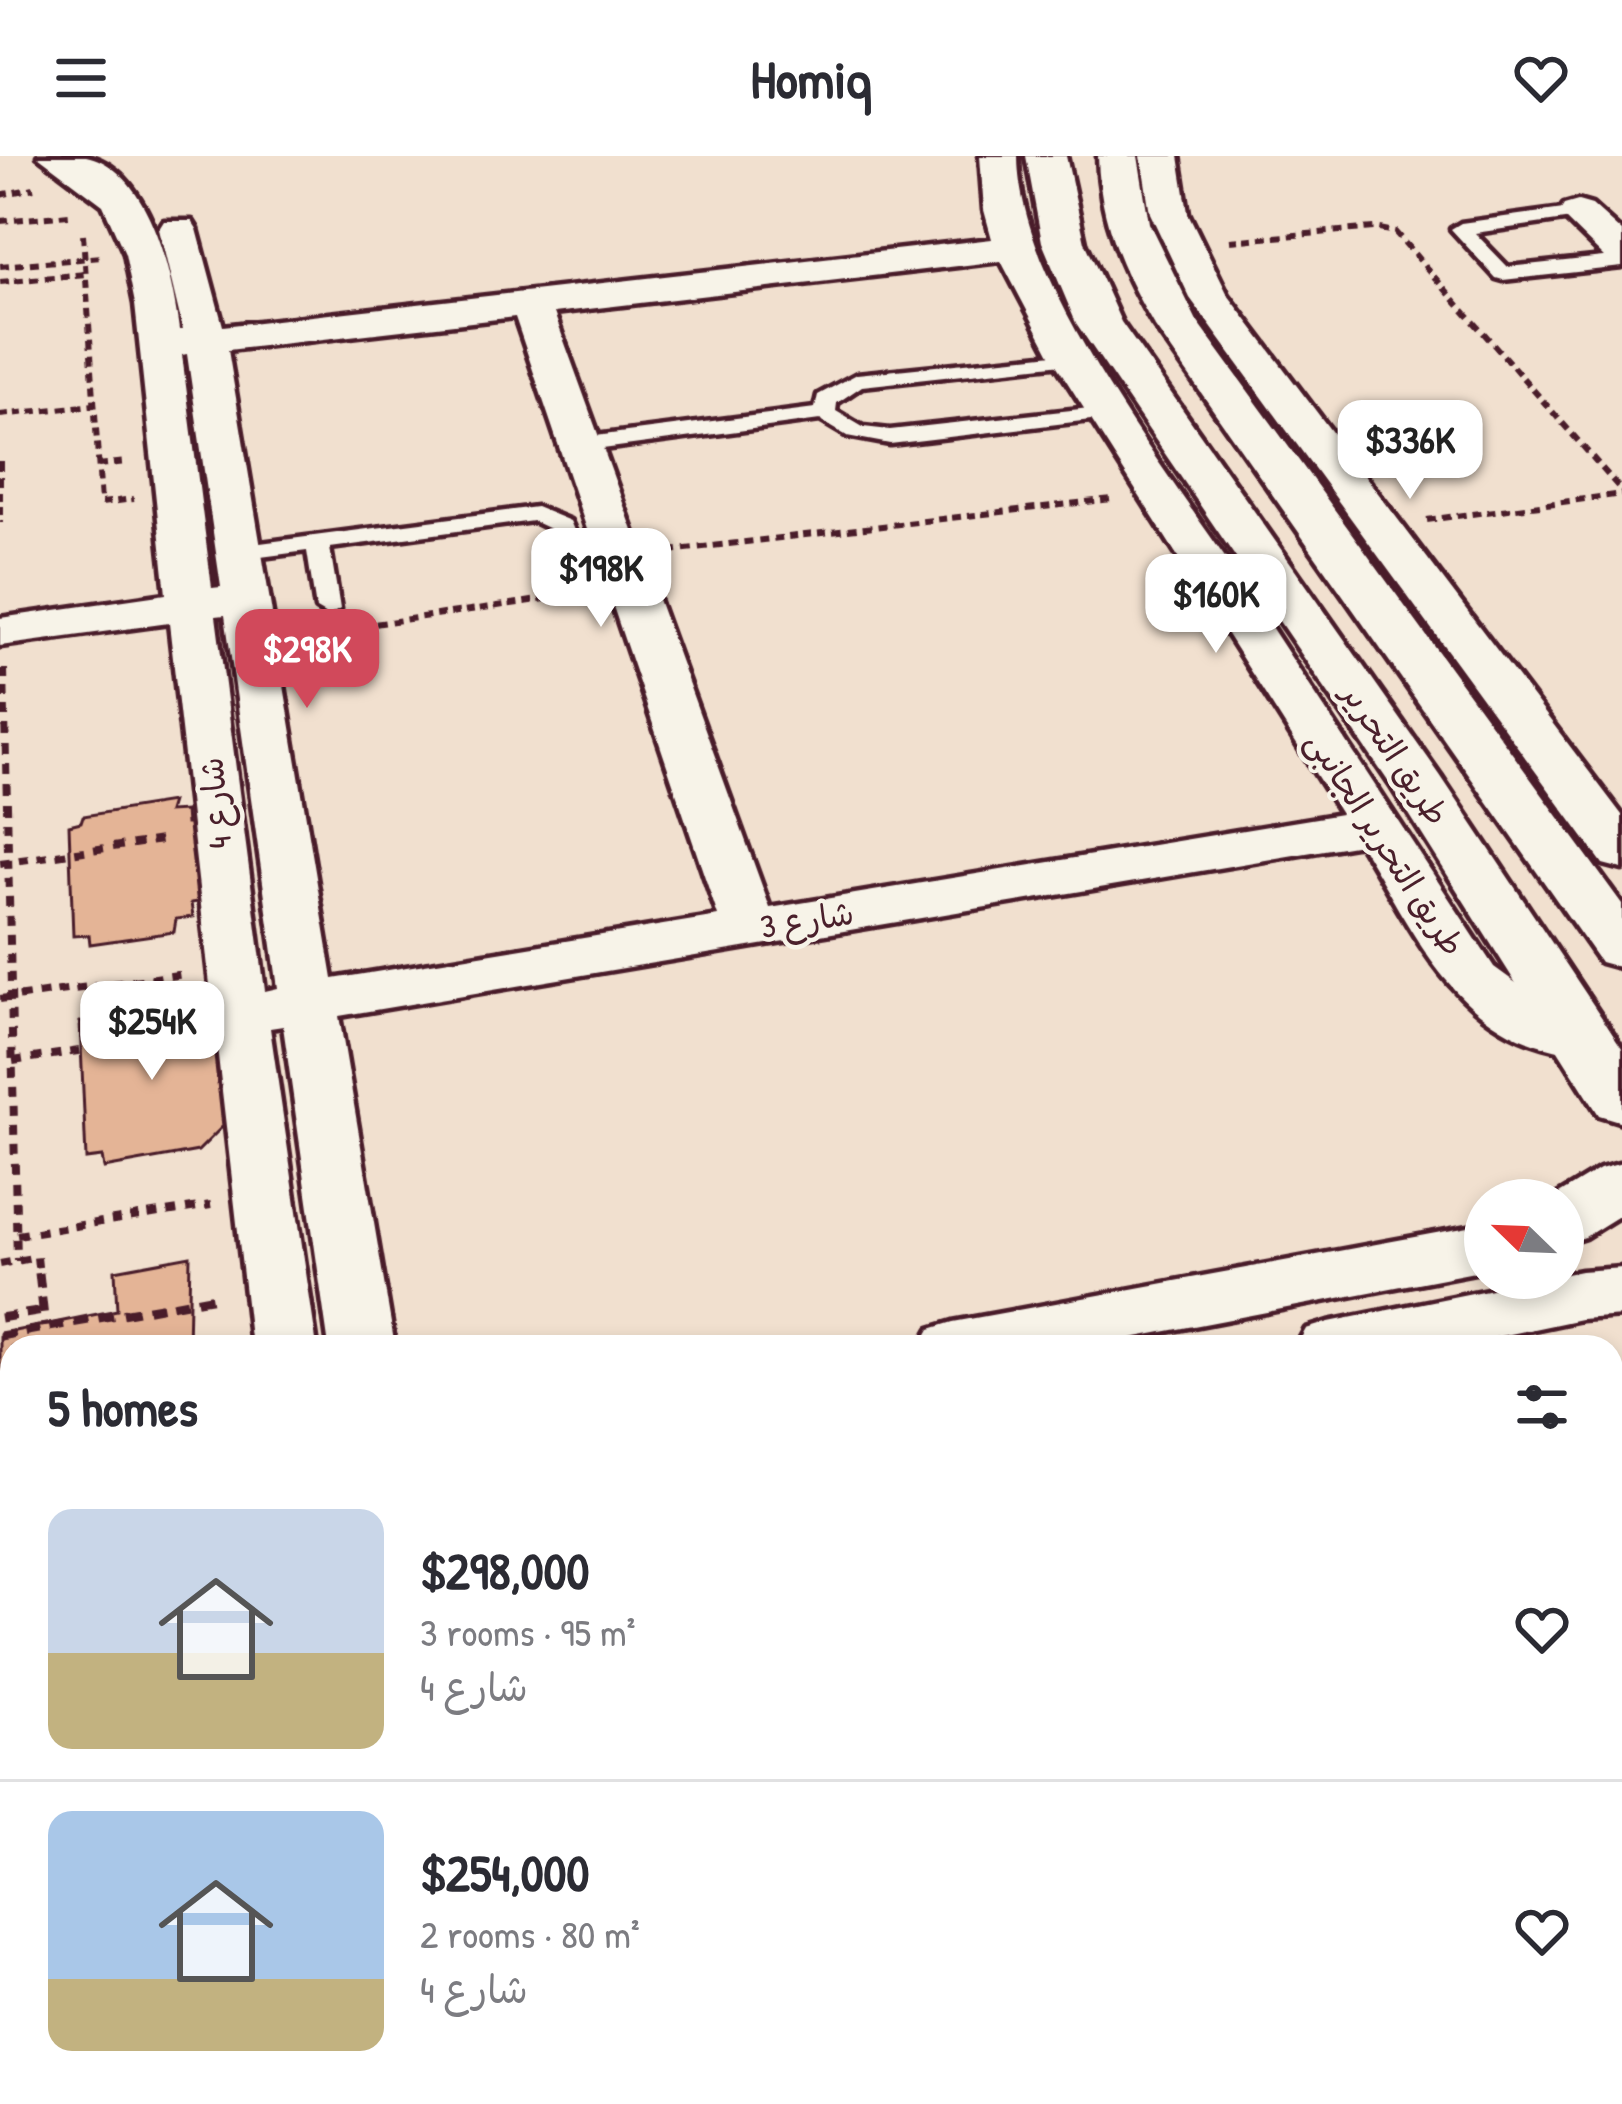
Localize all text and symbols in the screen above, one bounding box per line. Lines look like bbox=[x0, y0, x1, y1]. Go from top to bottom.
text: Homiq bbox=[751, 42, 871, 115]
icon: menu bbox=[48, 45, 114, 111]
icon: heart bbox=[1508, 45, 1574, 111]
pin: $336K bbox=[1326, 400, 1494, 502]
text: $336K bbox=[1365, 412, 1455, 465]
pin: $198K bbox=[517, 528, 685, 630]
text: $198K bbox=[558, 540, 644, 593]
pin: $160K bbox=[1132, 554, 1300, 656]
text: $160K bbox=[1172, 566, 1260, 619]
pin: $298K bbox=[223, 609, 391, 711]
text: $298K bbox=[262, 621, 352, 674]
street label: طريق التحرير bbox=[1331, 672, 1460, 834]
street label: طريق التحرير الجانبى bbox=[1297, 722, 1475, 964]
street label: شارع 4 bbox=[188, 755, 244, 851]
street label: شارع 3 bbox=[757, 890, 857, 950]
pin: $254K bbox=[68, 981, 236, 1083]
text: $254K bbox=[107, 993, 197, 1046]
north arrow bbox=[1464, 1179, 1584, 1299]
map controls bbox=[1464, 1179, 1584, 1299]
text: 5 homes bbox=[48, 1373, 198, 1442]
icon: filters bbox=[1509, 1374, 1575, 1440]
text: $298,000 bbox=[420, 1536, 589, 1605]
icon: home bbox=[144, 1557, 288, 1701]
icon: heart bbox=[1509, 1596, 1575, 1662]
text: 3 rooms · 95 m² bbox=[420, 1605, 635, 1658]
text: شارع 4 bbox=[420, 1660, 528, 1713]
text: $254,000 bbox=[420, 1838, 589, 1907]
icon: home bbox=[144, 1859, 288, 2003]
icon: heart bbox=[1509, 1898, 1575, 1964]
text: 2 rooms · 80 m² bbox=[420, 1907, 640, 1960]
text: شارع 4 bbox=[420, 1962, 528, 2015]

